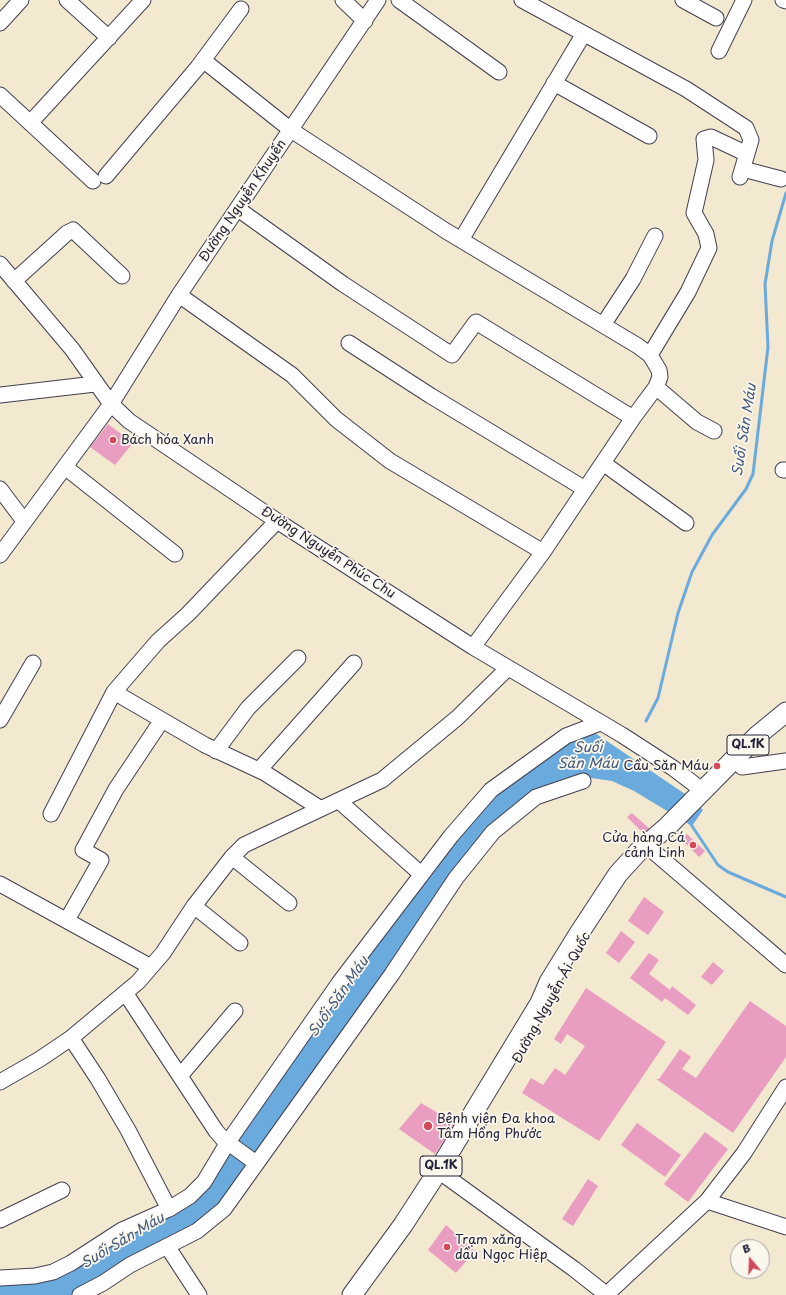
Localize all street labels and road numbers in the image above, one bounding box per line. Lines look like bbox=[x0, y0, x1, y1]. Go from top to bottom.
street label: Đường Nguyễn Khuyến bbox=[196, 137, 290, 265]
street label: Đường Nguyễn Phúc Chu bbox=[258, 504, 398, 602]
road number: QL.1K bbox=[727, 735, 769, 755]
street label: Đường Nguyễn Ái Quốc bbox=[509, 930, 595, 1066]
road number: QL.1K bbox=[420, 1156, 462, 1176]

